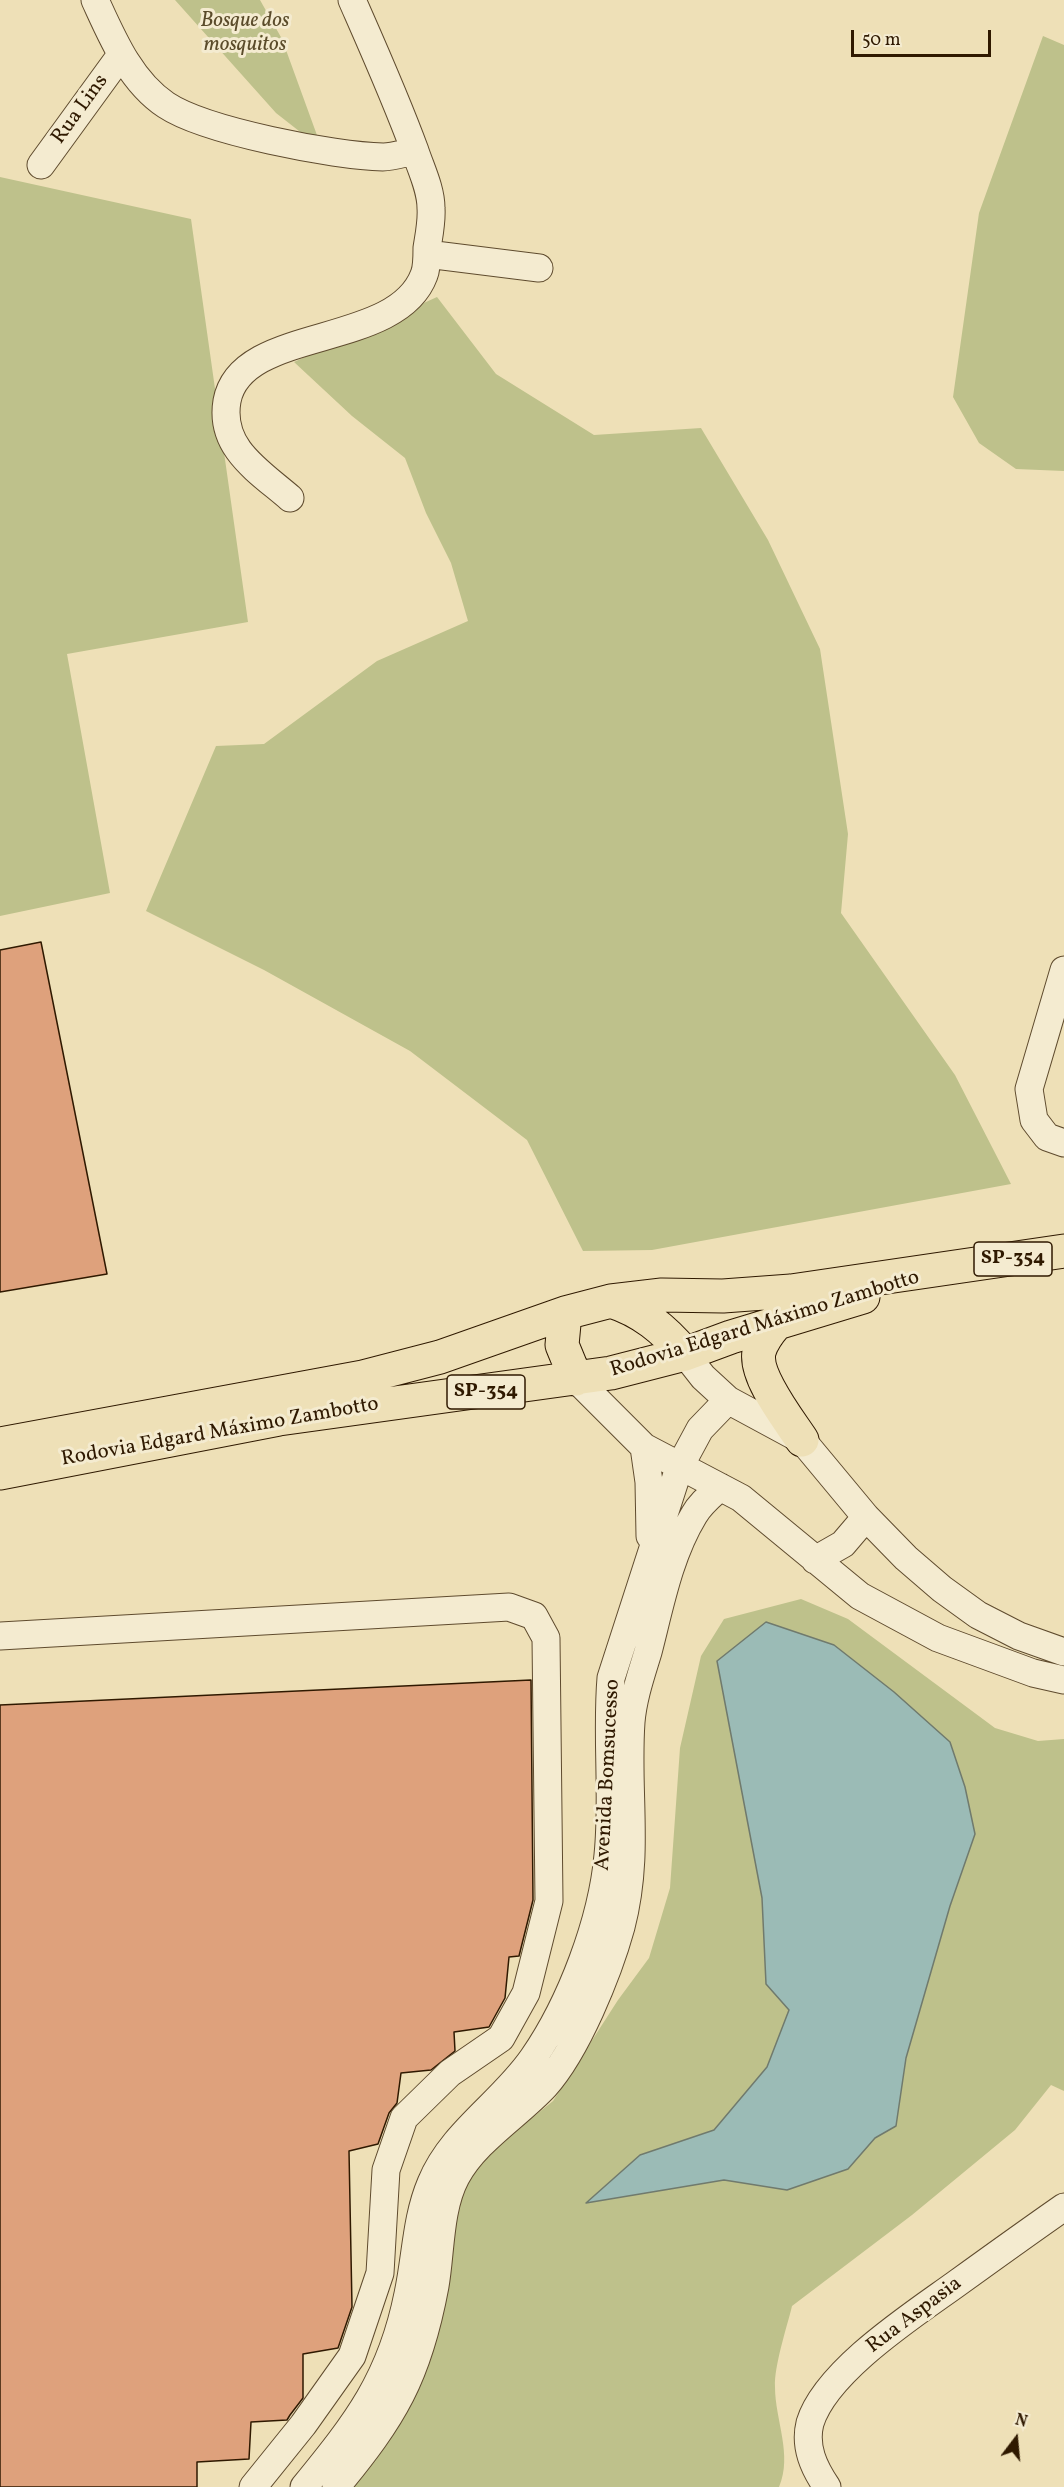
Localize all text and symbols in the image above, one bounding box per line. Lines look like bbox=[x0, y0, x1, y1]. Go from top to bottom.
park label: Bosque dos mosquitos bbox=[201, 9, 289, 59]
scale bar bbox=[854, 18, 994, 56]
text: 50 m bbox=[862, 28, 901, 53]
street label: Rua Lins bbox=[47, 70, 115, 150]
road number: SP-354 bbox=[974, 1242, 1052, 1276]
street label: Rodovia Edgard Máximo Zambotto bbox=[607, 1266, 923, 1384]
road number: SP-354 bbox=[447, 1375, 525, 1409]
street label: Rodovia Edgard Máximo Zambotto bbox=[59, 1393, 381, 1473]
street label: Avenida Bomsucesso bbox=[591, 1679, 627, 1871]
street label: Rua Aspasia bbox=[862, 2272, 968, 2360]
north arrow bbox=[986, 2409, 1046, 2469]
text: N bbox=[1012, 2410, 1030, 2434]

